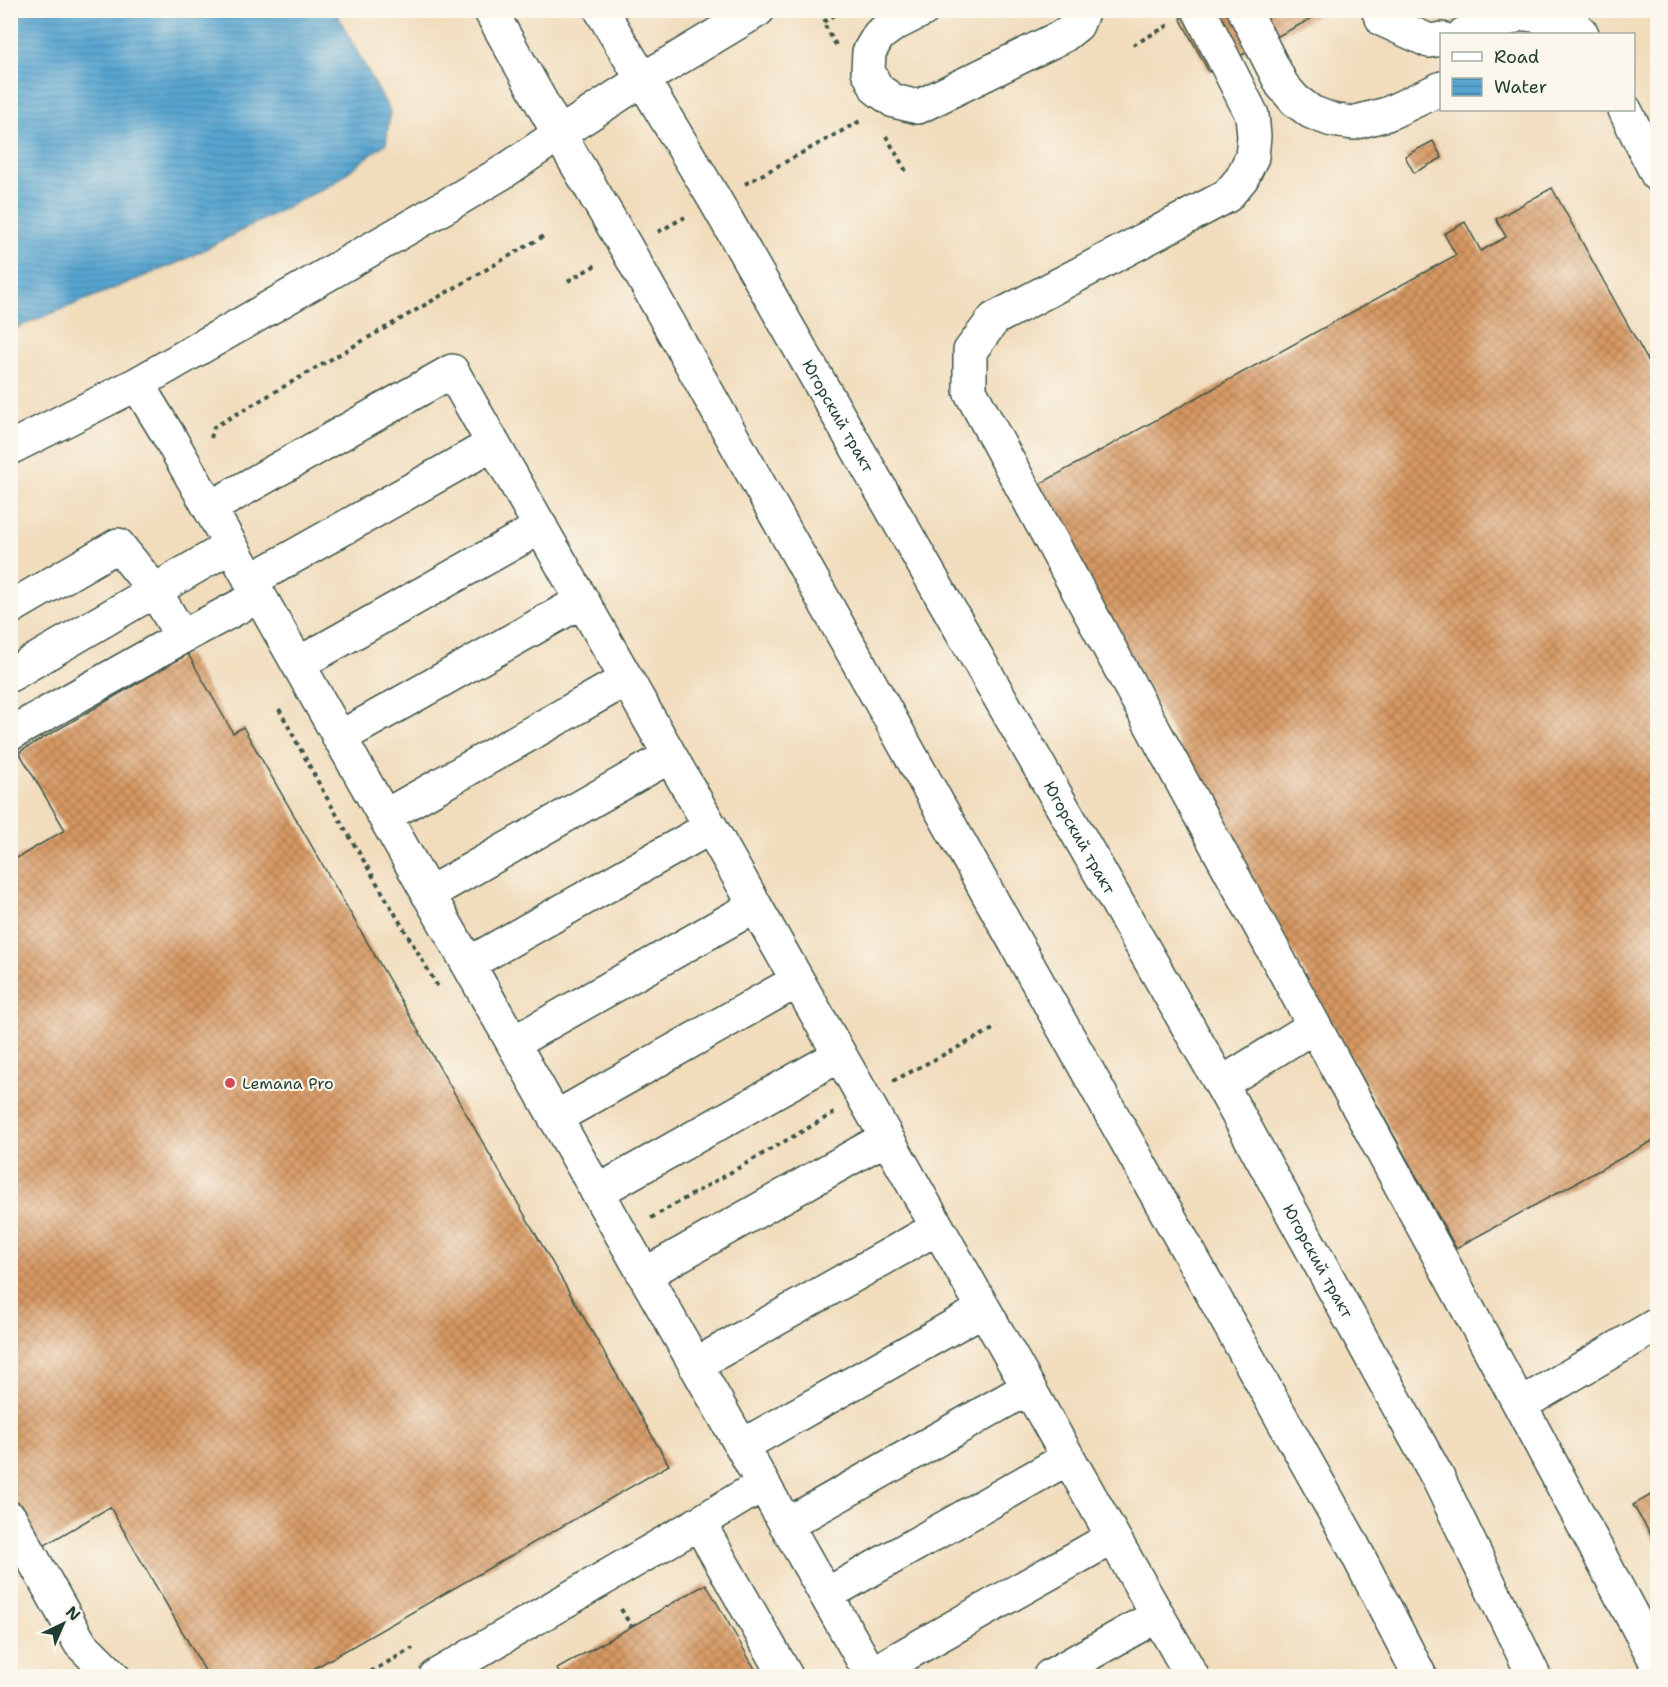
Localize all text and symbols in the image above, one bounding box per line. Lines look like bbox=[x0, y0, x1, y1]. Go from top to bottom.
legend bbox=[1440, 33, 1635, 111]
text: Road bbox=[1494, 45, 1539, 69]
text: Water bbox=[1494, 75, 1547, 99]
street label: Югорский тракт bbox=[798, 355, 879, 476]
street label: Югорский тракт bbox=[1039, 777, 1121, 898]
place label: Lemana Pro bbox=[242, 1073, 334, 1094]
marker: Lemana Pro bbox=[223, 1076, 237, 1090]
street label: Югорский тракт bbox=[1279, 1200, 1359, 1322]
north arrow bbox=[33, 1594, 93, 1654]
text: N bbox=[61, 1602, 85, 1626]

